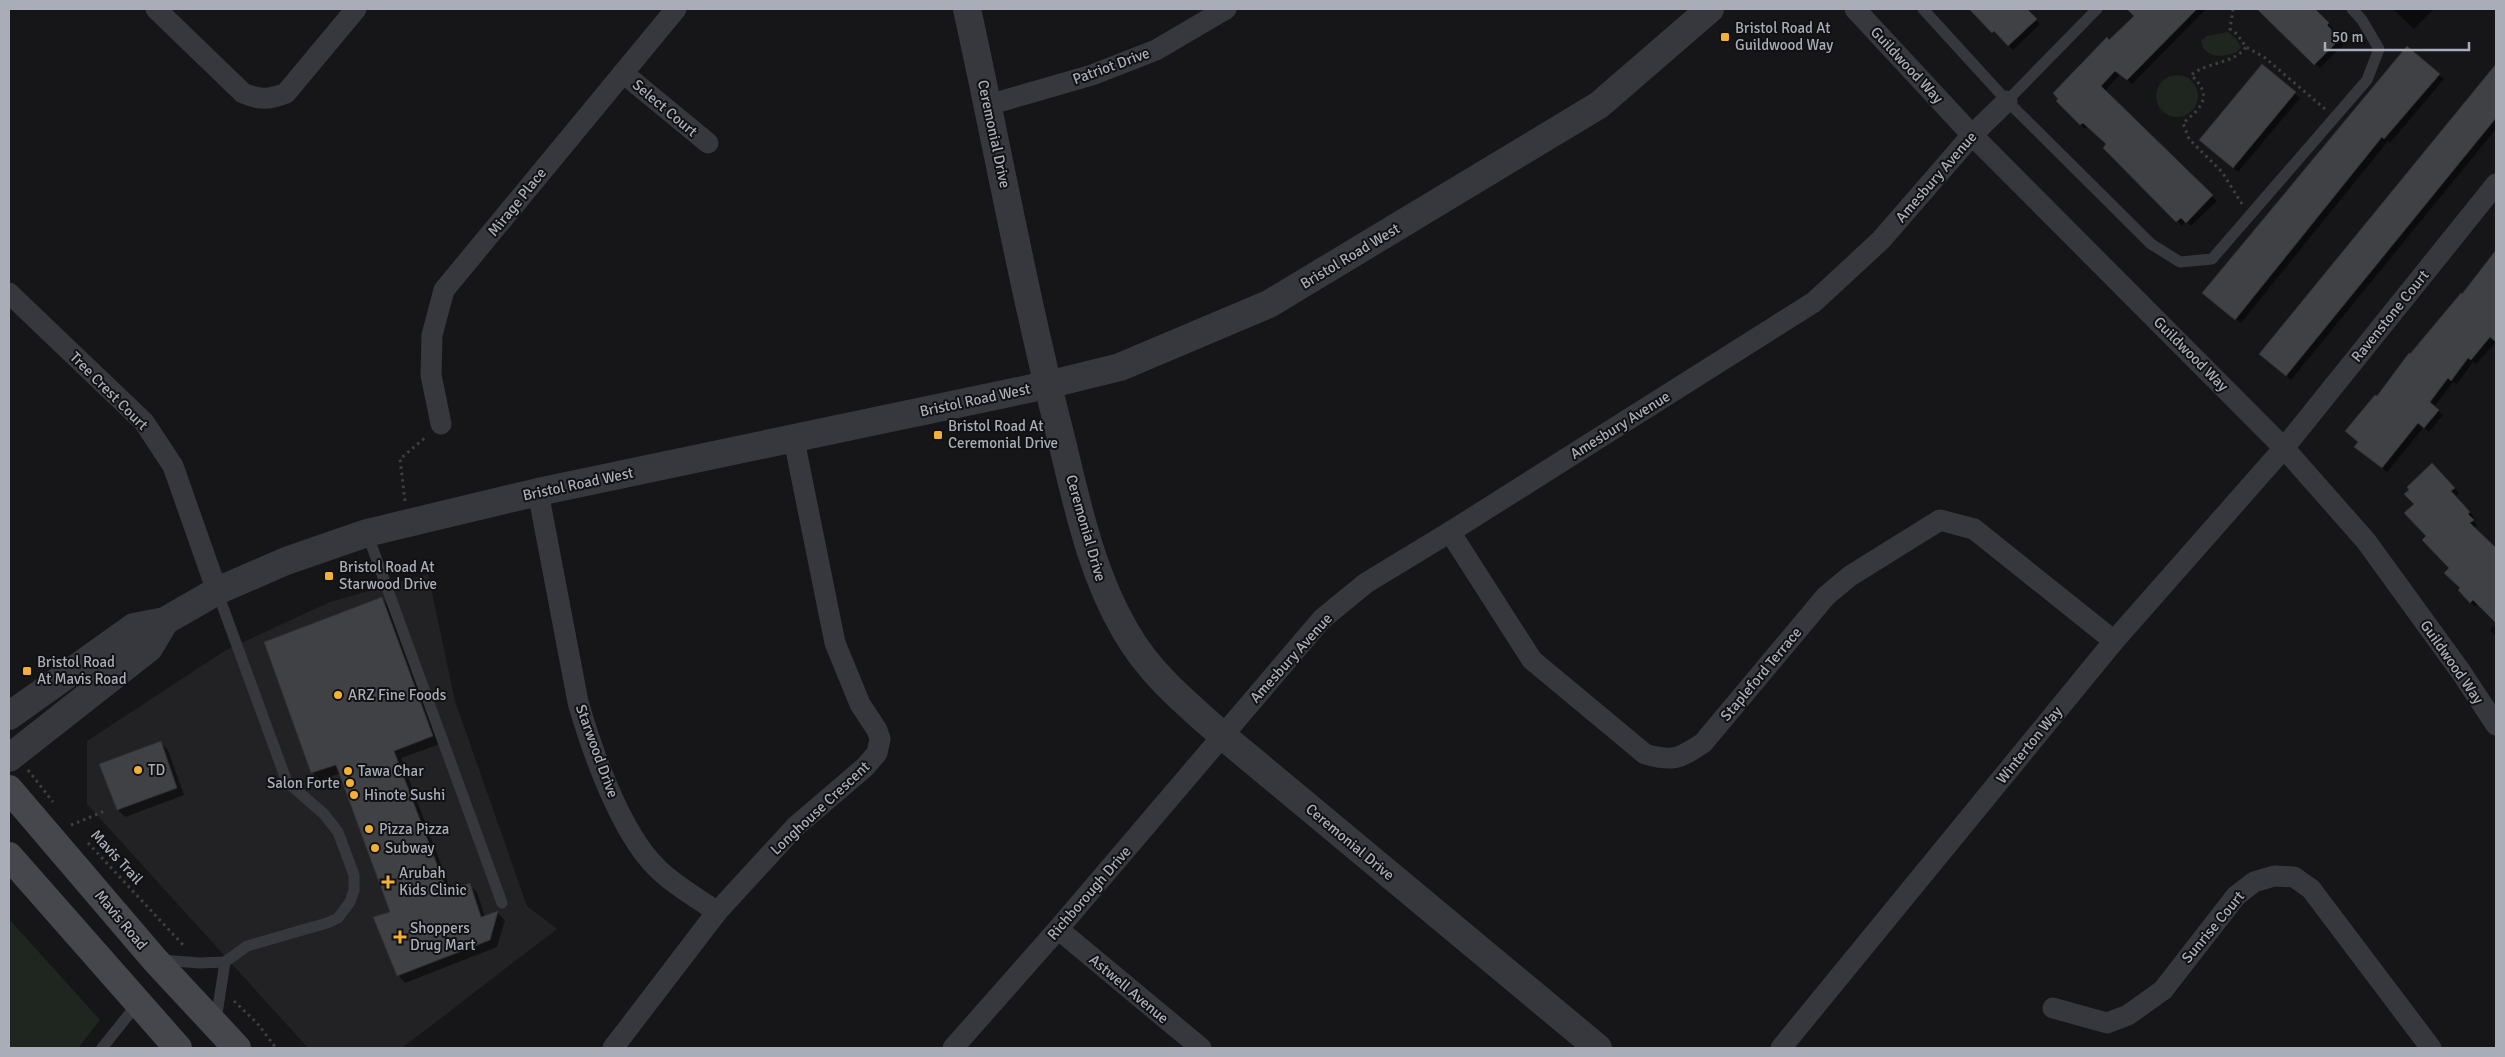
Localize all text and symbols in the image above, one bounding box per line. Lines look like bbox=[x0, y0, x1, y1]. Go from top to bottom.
place label: Bristol Road At Guildwood Way bbox=[1735, 19, 1833, 54]
scale bar bbox=[2325, 20, 2469, 52]
street label: Guildwood Way bbox=[1867, 23, 1947, 107]
text: 50 m bbox=[2332, 28, 2363, 46]
marker: Bristol Road At Guildwood Way bbox=[1719, 31, 1731, 43]
street label: Patriot Drive bbox=[1070, 44, 1152, 88]
street label: Select Court bbox=[629, 76, 701, 140]
street label: Ceremonial Drive bbox=[974, 78, 1014, 190]
street label: Amesbury Avenue bbox=[1892, 128, 1980, 226]
street label: Mirage Place bbox=[484, 164, 550, 240]
street label: Bristol Road West bbox=[1297, 219, 1403, 293]
street label: Ravenstone Court bbox=[2347, 266, 2433, 366]
street label: Guildwood Way bbox=[2150, 313, 2232, 395]
street label: Tree Crest Court bbox=[66, 348, 152, 434]
street label: Bristol Road West bbox=[918, 379, 1032, 421]
street label: Amesbury Avenue bbox=[1567, 387, 1673, 463]
place label: Bristol Road At Ceremonial Drive bbox=[948, 417, 1058, 452]
marker: Bristol Road At Ceremonial Drive bbox=[932, 429, 944, 441]
street label: Bristol Road West bbox=[521, 463, 635, 505]
street label: Ceremonial Drive bbox=[1062, 473, 1110, 583]
place label: Bristol Road At Starwood Drive bbox=[339, 558, 437, 593]
marker: Bristol Road At Starwood Drive bbox=[323, 570, 335, 582]
street label: Amesbury Avenue bbox=[1246, 609, 1336, 707]
street label: Guildwood Way bbox=[2416, 617, 2488, 707]
street label: Stapleford Terrace bbox=[1717, 623, 1805, 725]
place label: Bristol Road At Mavis Road bbox=[37, 653, 127, 688]
marker: Bristol Road At Mavis Road bbox=[21, 665, 33, 677]
place label: ARZ Fine Foods bbox=[348, 686, 447, 704]
marker: ARZ Fine Foods bbox=[332, 689, 344, 701]
street label: Starwood Drive bbox=[572, 702, 622, 800]
street label: Winterton Way bbox=[1992, 703, 2066, 787]
street label: Longhouse Crescent bbox=[767, 757, 873, 859]
place label: TD bbox=[148, 761, 165, 779]
place label: Tawa Char bbox=[358, 762, 424, 780]
marker: TD bbox=[132, 764, 144, 776]
marker: Tawa Char bbox=[342, 765, 354, 777]
place label: Salon Forte bbox=[267, 774, 340, 792]
marker: Salon Forte bbox=[344, 777, 356, 789]
place label: Hinote Sushi bbox=[364, 786, 445, 804]
marker: Hinote Sushi bbox=[348, 789, 360, 801]
street label: Ceremonial Drive bbox=[1302, 800, 1398, 884]
place label: Pizza Pizza bbox=[379, 820, 449, 838]
marker: Pizza Pizza bbox=[363, 823, 375, 835]
street label: Mavis Trail bbox=[87, 826, 147, 888]
place label: Subway bbox=[385, 839, 435, 857]
marker: Subway bbox=[369, 842, 381, 854]
street label: Richborough Drive bbox=[1043, 842, 1135, 944]
place label: Arubah Kids Clinic bbox=[399, 864, 467, 899]
marker: Arubah Kids Clinic bbox=[381, 875, 395, 889]
street label: Mavis Road bbox=[91, 887, 151, 953]
street label: Sunrise Court bbox=[2178, 888, 2248, 966]
place label: Shoppers Drug Mart bbox=[410, 919, 475, 954]
marker: Shoppers Drug Mart bbox=[394, 931, 406, 943]
street label: Astwell Avenue bbox=[1086, 951, 1172, 1027]

